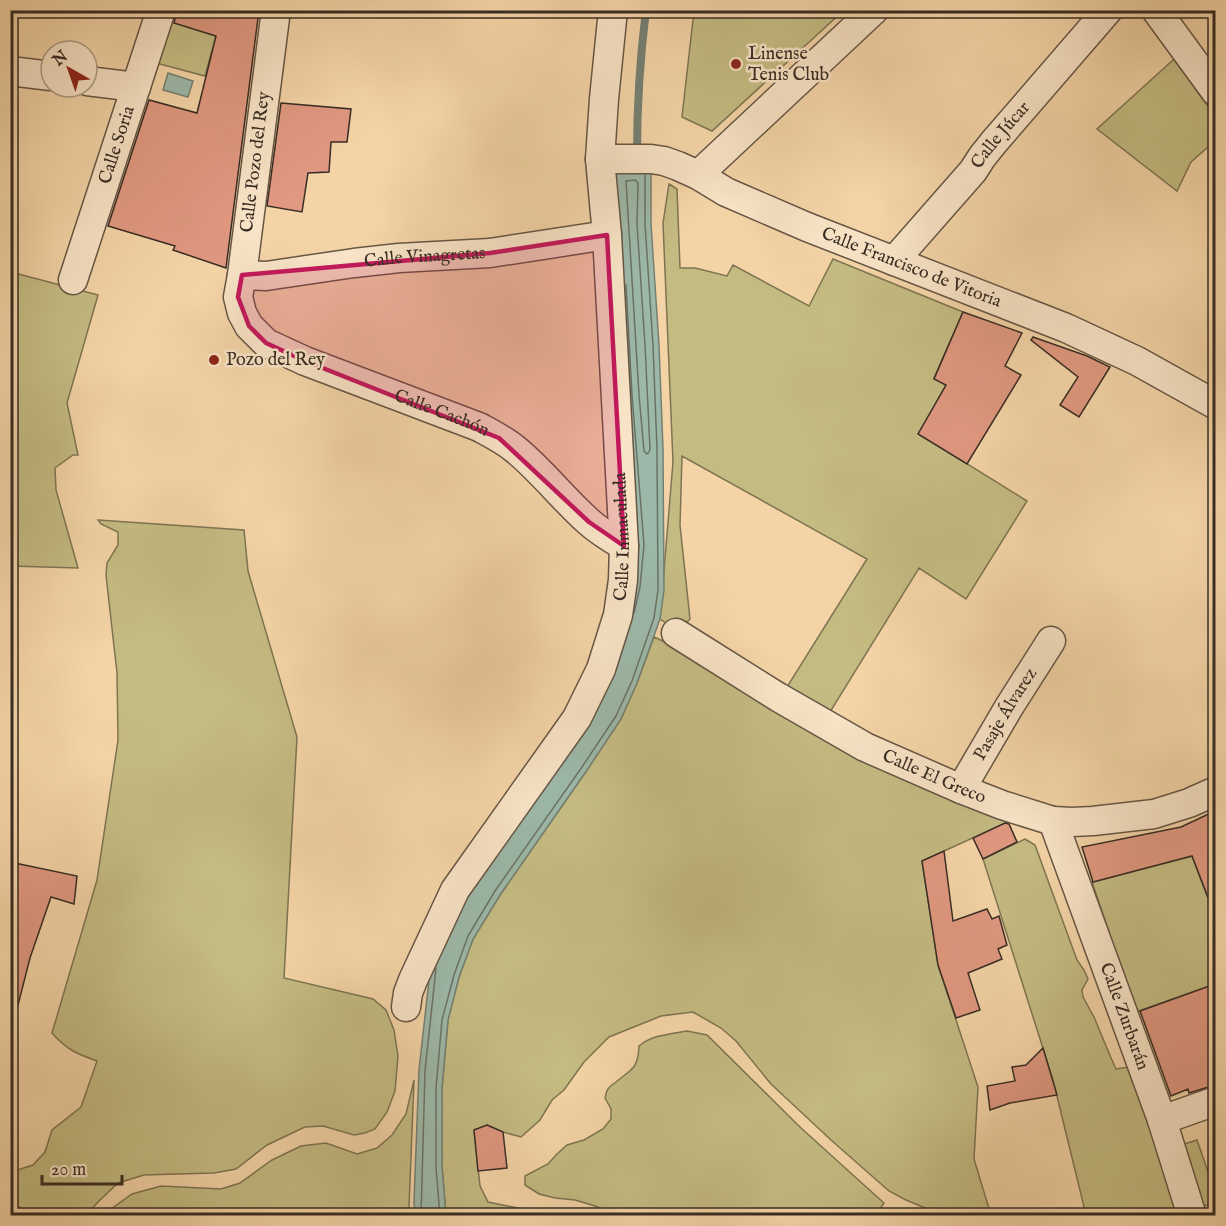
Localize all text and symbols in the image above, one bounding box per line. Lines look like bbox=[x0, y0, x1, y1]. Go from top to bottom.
north arrow bbox=[39, 39, 99, 99]
place label: Linense Tenis Club bbox=[748, 43, 830, 87]
text: N bbox=[48, 47, 72, 72]
marker: Linense Tenis Club bbox=[729, 57, 743, 71]
street label: Calle Pozo del Rey bbox=[236, 90, 276, 234]
street label: Calle Júcar bbox=[966, 96, 1036, 173]
street label: Calle Soria bbox=[94, 103, 141, 187]
street label: Calle Francisco de Vitoria bbox=[818, 222, 1005, 313]
street label: Calle Vinagretas bbox=[363, 242, 486, 273]
place label: Pozo del Rey bbox=[226, 349, 325, 372]
marker: Pozo del Rey bbox=[207, 353, 221, 367]
street label: Calle Cachón bbox=[391, 384, 494, 442]
street label: Calle Inmaculada bbox=[608, 472, 636, 603]
street label: Pasaje Álvarez bbox=[969, 664, 1042, 765]
street label: Calle El Greco bbox=[879, 744, 989, 809]
street label: Calle Zurbarán bbox=[1094, 960, 1154, 1074]
scale bar bbox=[42, 1148, 122, 1186]
text: 20 m bbox=[51, 1159, 86, 1182]

